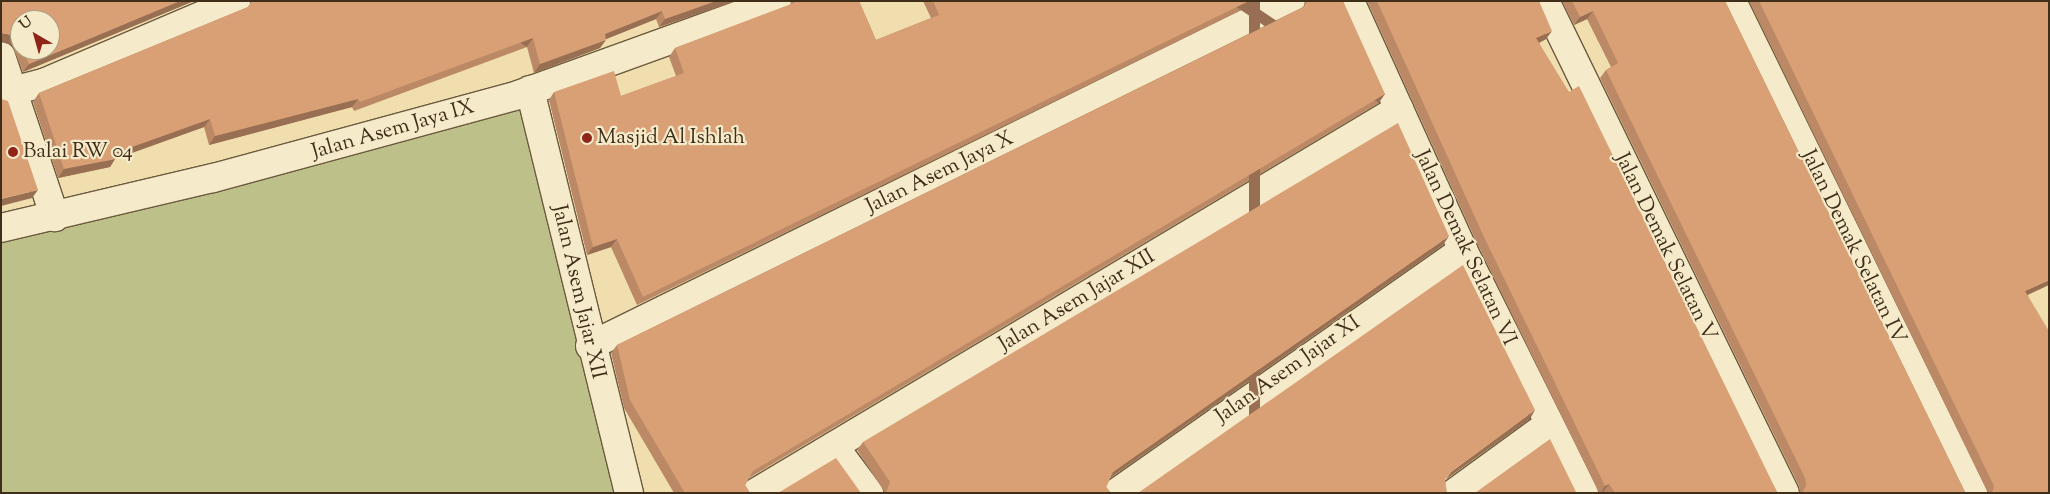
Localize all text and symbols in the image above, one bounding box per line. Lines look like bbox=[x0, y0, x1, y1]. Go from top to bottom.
north arrow bbox=[10, 10, 60, 60]
text: U bbox=[16, 13, 37, 35]
street label: Jalan Asem Jaya IX bbox=[309, 95, 477, 165]
place label: Masjid Al Ishlah bbox=[597, 125, 745, 151]
street label: Jalan Asem Jaya X bbox=[862, 126, 1018, 220]
marker: Masjid Al Ishlah bbox=[581, 132, 593, 144]
place label: Balai RW 04 bbox=[23, 139, 133, 165]
marker: Balai RW 04 bbox=[7, 146, 19, 158]
street label: Jalan Demak Selatan VI bbox=[1409, 146, 1521, 350]
street label: Jalan Demak Selatan IV bbox=[1795, 146, 1911, 348]
street label: Jalan Demak Selatan V bbox=[1609, 149, 1721, 345]
street label: Jalan Asem Jajar XII bbox=[546, 203, 610, 381]
street label: Jalan Asem Jajar XII bbox=[994, 244, 1160, 358]
street label: Jalan Asem Jajar XI bbox=[1211, 311, 1365, 429]

